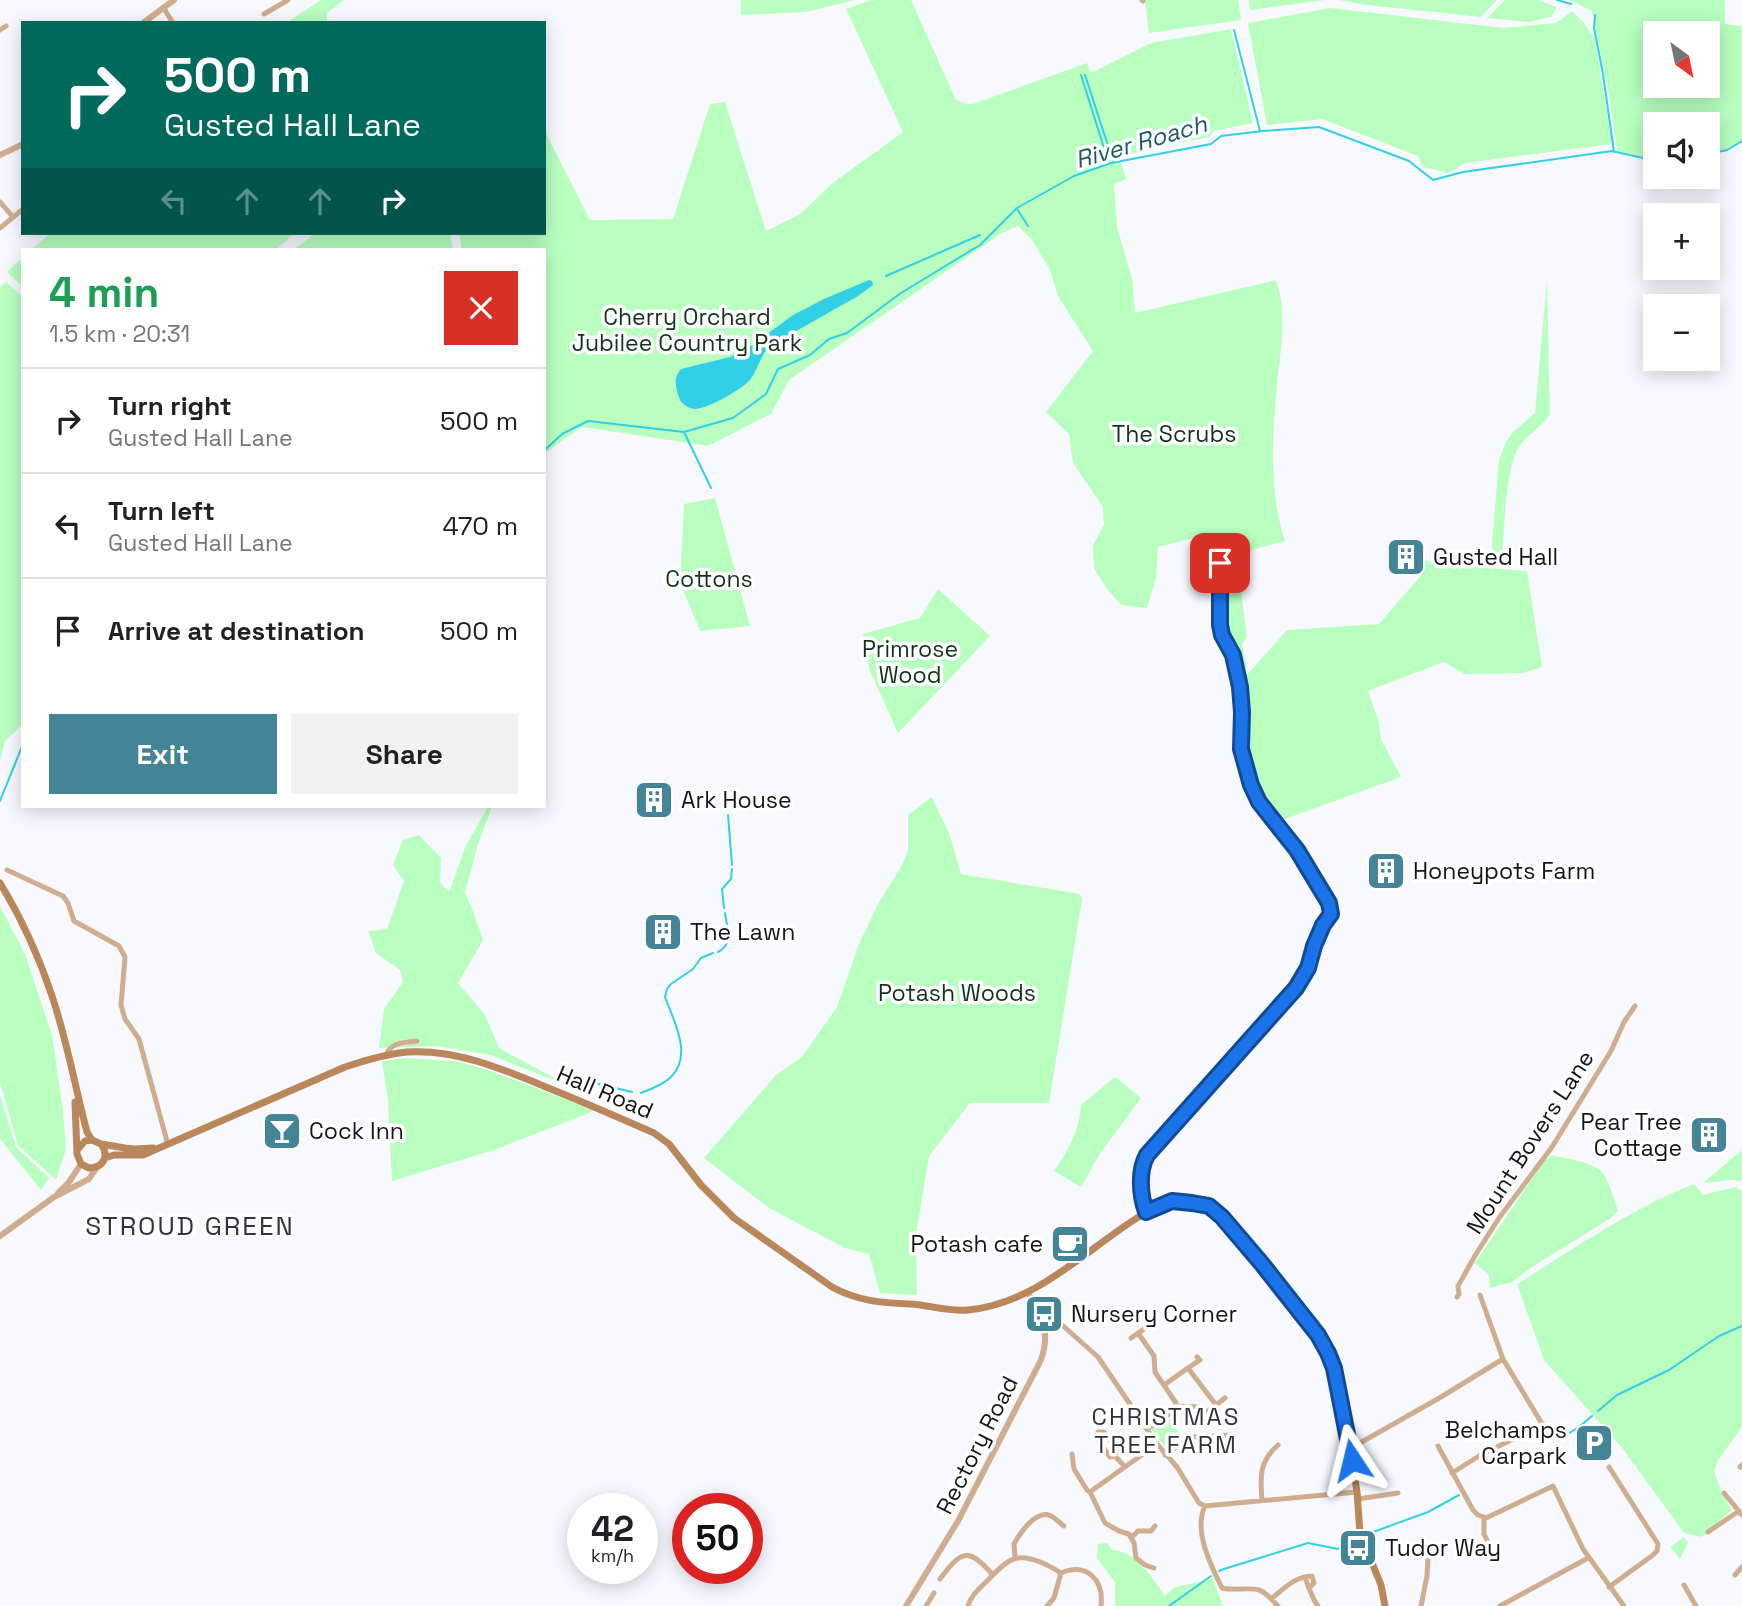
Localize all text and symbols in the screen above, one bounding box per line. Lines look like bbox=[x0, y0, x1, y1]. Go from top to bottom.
north arrow bbox=[1643, 21, 1720, 98]
map controls bbox=[1643, 21, 1720, 371]
text: 500 m bbox=[164, 44, 311, 106]
icon: right bbox=[49, 49, 140, 140]
text: Gusted Hall Lane bbox=[164, 105, 421, 145]
water label: River Roach bbox=[1072, 108, 1211, 175]
button: sound bbox=[1643, 112, 1720, 189]
icon: left bbox=[155, 182, 193, 220]
icon: ahead bbox=[228, 182, 266, 220]
icon: ahead bbox=[301, 182, 339, 220]
icon: right bbox=[374, 182, 412, 220]
button: + bbox=[1643, 203, 1720, 280]
text: 4 min bbox=[49, 266, 159, 319]
button: close bbox=[444, 271, 518, 345]
button: − bbox=[1643, 294, 1720, 371]
park label: Cherry Orchard Jubilee Country Park bbox=[572, 302, 802, 358]
text: 1.5 km · 20:31 bbox=[49, 319, 190, 349]
text: Turn right bbox=[108, 389, 232, 423]
icon: right bbox=[49, 402, 87, 440]
text: 500 m bbox=[440, 404, 518, 438]
park label: The Scrubs bbox=[1112, 419, 1236, 449]
text: Gusted Hall Lane bbox=[108, 423, 293, 453]
text: Turn left bbox=[108, 494, 215, 528]
icon: left bbox=[49, 507, 87, 545]
text: 470 m bbox=[442, 509, 518, 543]
text: Gusted Hall Lane bbox=[108, 528, 293, 558]
pin bbox=[1190, 533, 1250, 593]
building icon: Gusted Hall bbox=[1385, 536, 1427, 578]
place label: Gusted Hall bbox=[1433, 542, 1558, 572]
icon: arrive bbox=[1201, 544, 1239, 582]
park label: Cottons bbox=[665, 564, 753, 594]
icon: arrive bbox=[49, 612, 87, 650]
text: Arrive at destination bbox=[108, 614, 365, 648]
text: 500 m bbox=[440, 614, 518, 648]
park label: Primrose Wood bbox=[862, 634, 958, 690]
button: Exit bbox=[49, 714, 277, 794]
button: Share bbox=[291, 714, 518, 794]
building icon: Ark House bbox=[633, 779, 675, 821]
place label: Ark House bbox=[681, 785, 792, 815]
building icon: Honeypots Farm bbox=[1365, 850, 1407, 892]
place label: Honeypots Farm bbox=[1413, 856, 1595, 886]
building icon: The Lawn bbox=[642, 911, 684, 953]
place label: The Lawn bbox=[690, 917, 795, 947]
park label: Potash Woods bbox=[878, 978, 1036, 1008]
street label: Mount Bovers Lane bbox=[1459, 1045, 1601, 1239]
street label: Hall Road bbox=[552, 1058, 658, 1126]
place label: Pear Tree Cottage bbox=[1580, 1107, 1682, 1163]
bar icon: Cock Inn bbox=[261, 1110, 303, 1152]
building icon: Pear Tree Cottage bbox=[1688, 1114, 1730, 1156]
place label: Cock Inn bbox=[309, 1116, 404, 1146]
district label: STROUD GREEN bbox=[85, 1209, 295, 1243]
cafe icon: Potash cafe bbox=[1049, 1223, 1091, 1265]
place label: Potash cafe bbox=[911, 1229, 1043, 1259]
bus stop icon: Nursery Corner bbox=[1023, 1293, 1065, 1335]
place label: Nursery Corner bbox=[1071, 1299, 1237, 1329]
street label: Rectory Road bbox=[929, 1371, 1025, 1519]
district label: CHRISTMAS TREE FARM bbox=[1092, 1401, 1240, 1460]
place label: Belchamps Carpark bbox=[1445, 1415, 1567, 1471]
parking icon: Belchamps Carpark bbox=[1573, 1422, 1615, 1464]
position arrow bbox=[1315, 1423, 1389, 1497]
speed limit sign: 50 bbox=[672, 1493, 763, 1584]
text: 42 bbox=[591, 1507, 634, 1551]
bus stop icon: Tudor Way bbox=[1337, 1527, 1379, 1569]
place label: Tudor Way bbox=[1385, 1533, 1501, 1563]
text: km/h bbox=[591, 1544, 634, 1567]

